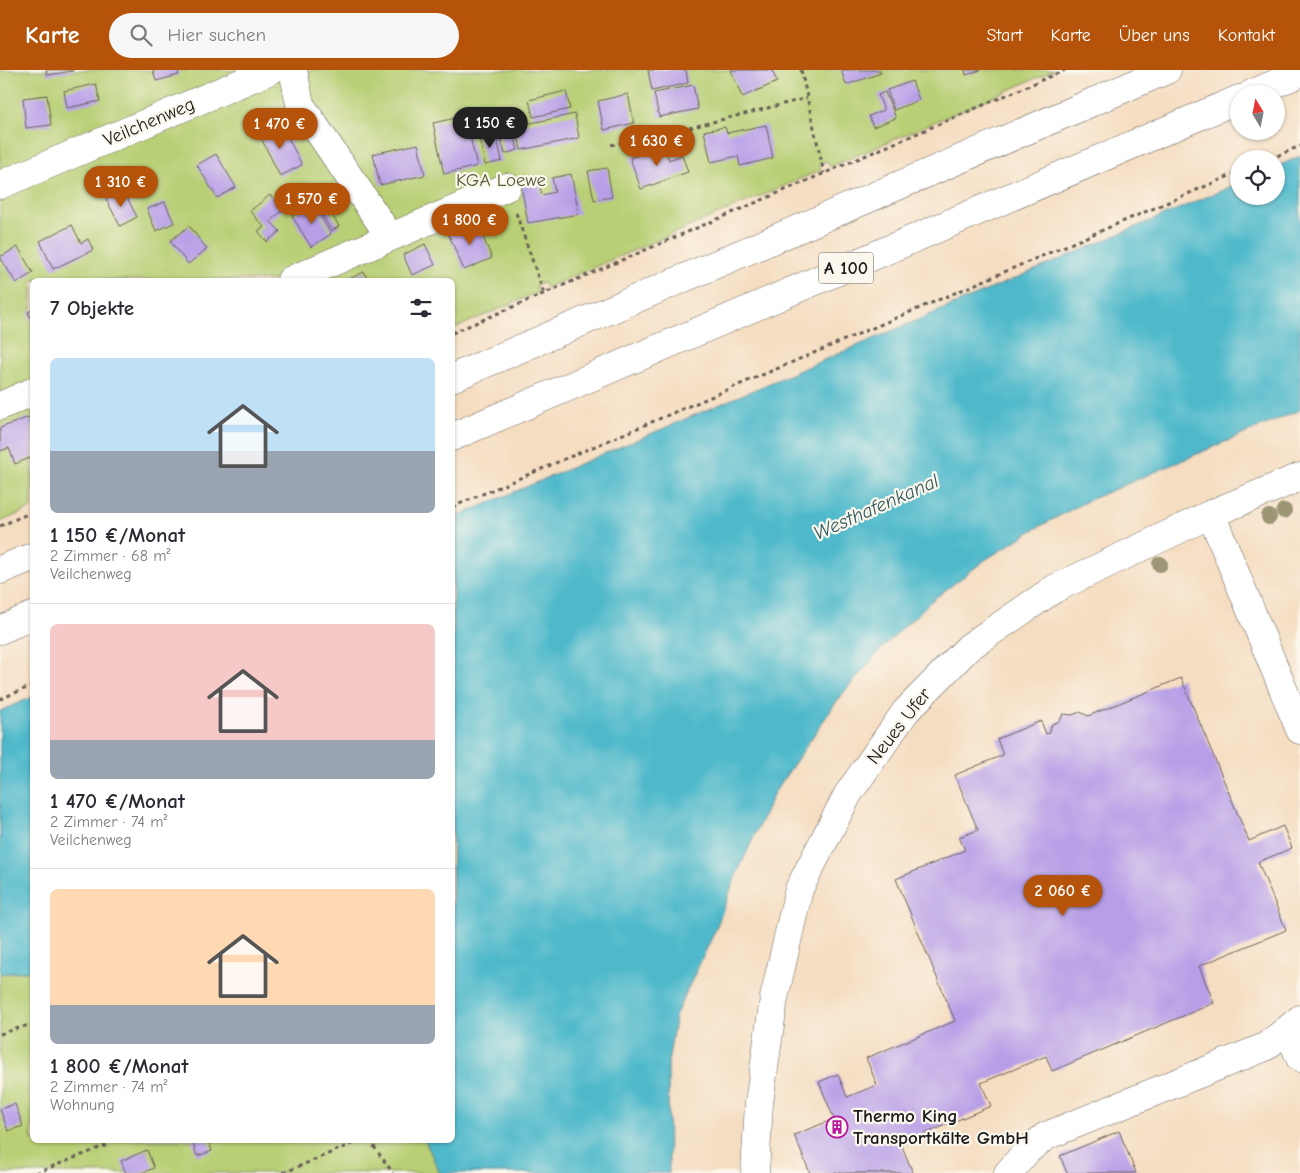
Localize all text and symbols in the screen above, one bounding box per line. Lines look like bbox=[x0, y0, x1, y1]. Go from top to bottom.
search box bbox=[109, 13, 459, 58]
text: Karte bbox=[25, 21, 79, 49]
icon: search bbox=[127, 21, 155, 49]
text: Hier suchen bbox=[167, 24, 266, 46]
text: Start bbox=[986, 25, 1023, 46]
text: Karte bbox=[1051, 25, 1091, 46]
text: Über uns bbox=[1119, 25, 1190, 46]
text: Kontakt bbox=[1218, 25, 1275, 46]
north arrow bbox=[1230, 85, 1285, 140]
map controls bbox=[1230, 85, 1285, 205]
street label: Veilchenweg bbox=[100, 93, 198, 151]
pin: 1 150 € bbox=[444, 106, 536, 149]
pin: 1 470 € bbox=[234, 108, 326, 150]
text: 1 150 € bbox=[464, 114, 516, 132]
text: 1 470 € bbox=[254, 115, 306, 133]
pin: 1 630 € bbox=[611, 124, 703, 167]
text: 1 630 € bbox=[630, 132, 684, 150]
button: locate bbox=[1230, 150, 1285, 205]
pin: 1 310 € bbox=[75, 166, 167, 208]
park label: KGA Loewe bbox=[456, 169, 546, 191]
text: 1 310 € bbox=[95, 173, 147, 191]
pin: 1 570 € bbox=[266, 182, 358, 225]
text: 1 570 € bbox=[285, 190, 339, 208]
pin: 1 800 € bbox=[424, 204, 516, 246]
text: 1 800 € bbox=[442, 211, 498, 229]
road number: A 100 bbox=[818, 252, 874, 284]
icon: filters bbox=[407, 294, 435, 322]
text: 7 Objekte bbox=[50, 296, 134, 320]
icon: home bbox=[198, 391, 288, 481]
water label: Westhafenkanal bbox=[810, 469, 943, 545]
text: 1 150 €/Monat bbox=[50, 523, 185, 547]
text: 2 Zimmer · 68 m² bbox=[50, 547, 170, 565]
text: Veilchenweg bbox=[50, 565, 132, 583]
icon: home bbox=[198, 656, 288, 746]
street label: Neues Ufer bbox=[862, 683, 936, 768]
text: 1 470 €/Monat bbox=[50, 789, 185, 813]
text: 2 Zimmer · 74 m² bbox=[50, 813, 168, 831]
text: Veilchenweg bbox=[50, 831, 132, 849]
pin: 2 060 € bbox=[1017, 874, 1109, 917]
text: 2 060 € bbox=[1034, 882, 1092, 900]
icon: home bbox=[198, 921, 288, 1011]
text: 1 800 €/Monat bbox=[50, 1054, 188, 1078]
text: 2 Zimmer · 74 m² bbox=[50, 1078, 168, 1096]
text: Wohnung bbox=[50, 1096, 115, 1114]
place label: Thermo King Transportkälte GmbH bbox=[853, 1105, 1029, 1149]
building icon: Thermo King Transportkälte GmbH bbox=[825, 1115, 849, 1139]

